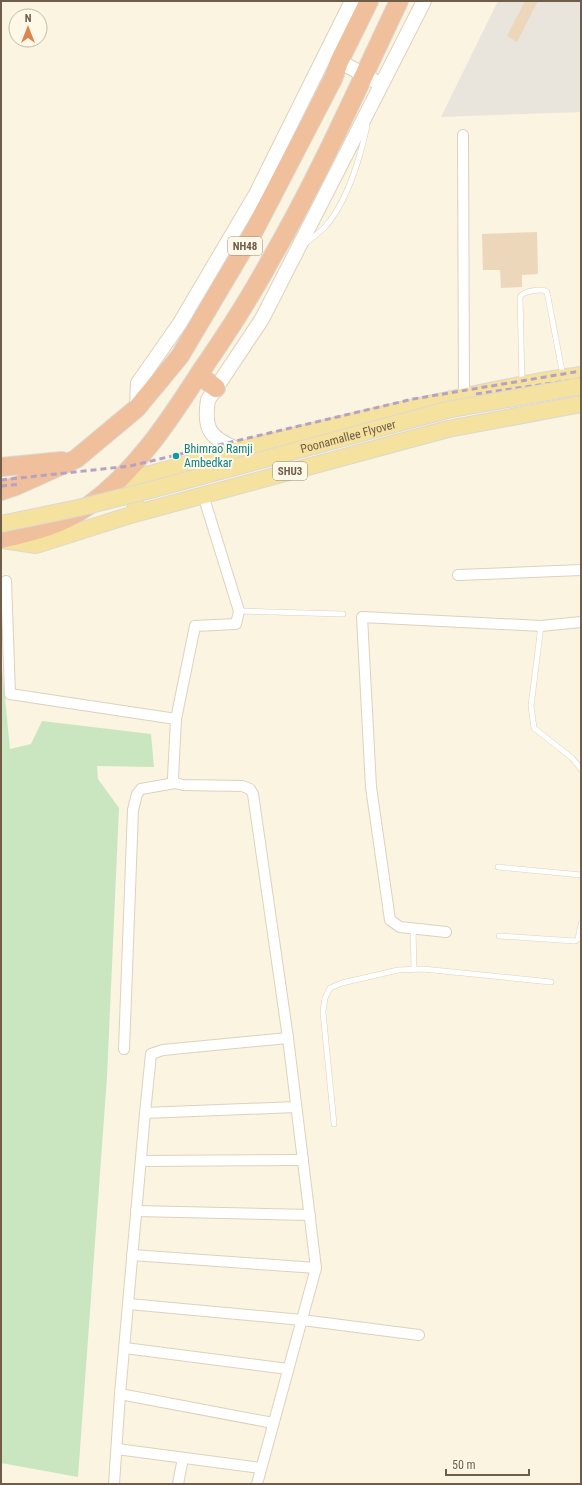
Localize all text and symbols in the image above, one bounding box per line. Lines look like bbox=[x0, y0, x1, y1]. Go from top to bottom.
north arrow bbox=[8, 8, 48, 48]
text: N bbox=[25, 12, 32, 25]
road number: NH48 bbox=[228, 237, 262, 255]
street label: Poonamallee Flyover bbox=[299, 417, 398, 456]
place label: Bhimrao Ramji Ambedkar bbox=[184, 442, 253, 470]
marker: Bhimrao Ramji Ambedkar bbox=[171, 451, 181, 461]
road number: SHU3 bbox=[273, 462, 307, 480]
scale bar bbox=[446, 1451, 529, 1477]
text: 50 m bbox=[452, 1458, 476, 1472]

